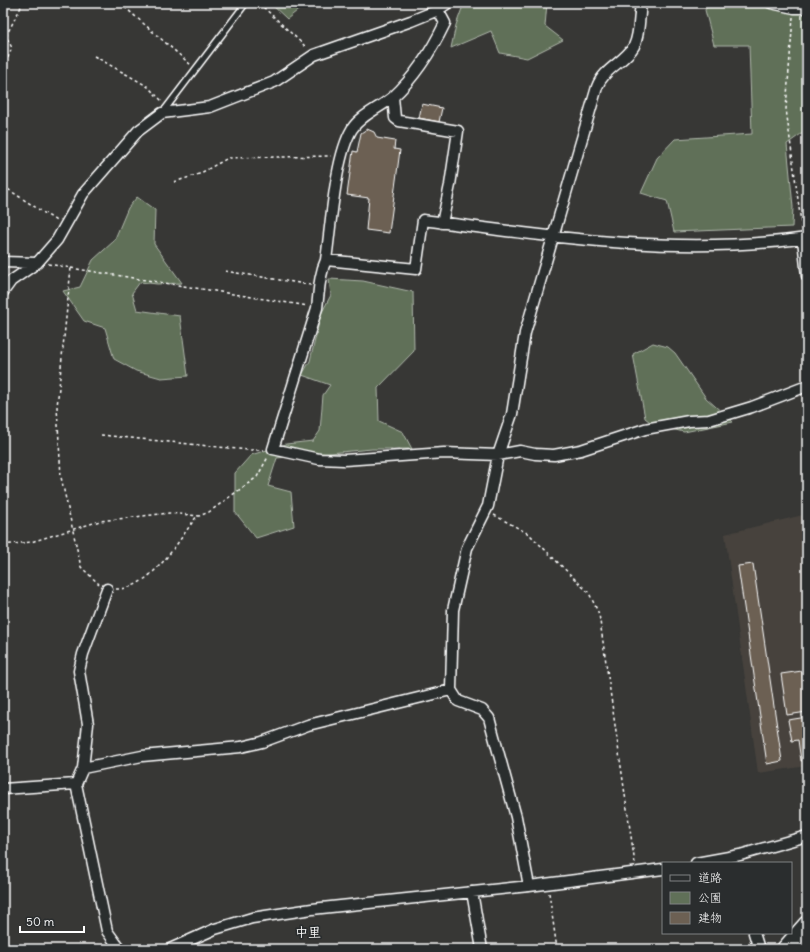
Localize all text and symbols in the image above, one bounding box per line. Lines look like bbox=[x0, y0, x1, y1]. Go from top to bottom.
legend bbox=[662, 862, 792, 934]
text: 道路 bbox=[698, 870, 722, 885]
text: 公園 bbox=[698, 890, 722, 905]
scale bar bbox=[20, 908, 84, 934]
text: 建物 bbox=[698, 910, 722, 925]
text: 50 m bbox=[26, 914, 55, 929]
district label: 中里 bbox=[295, 924, 321, 941]

